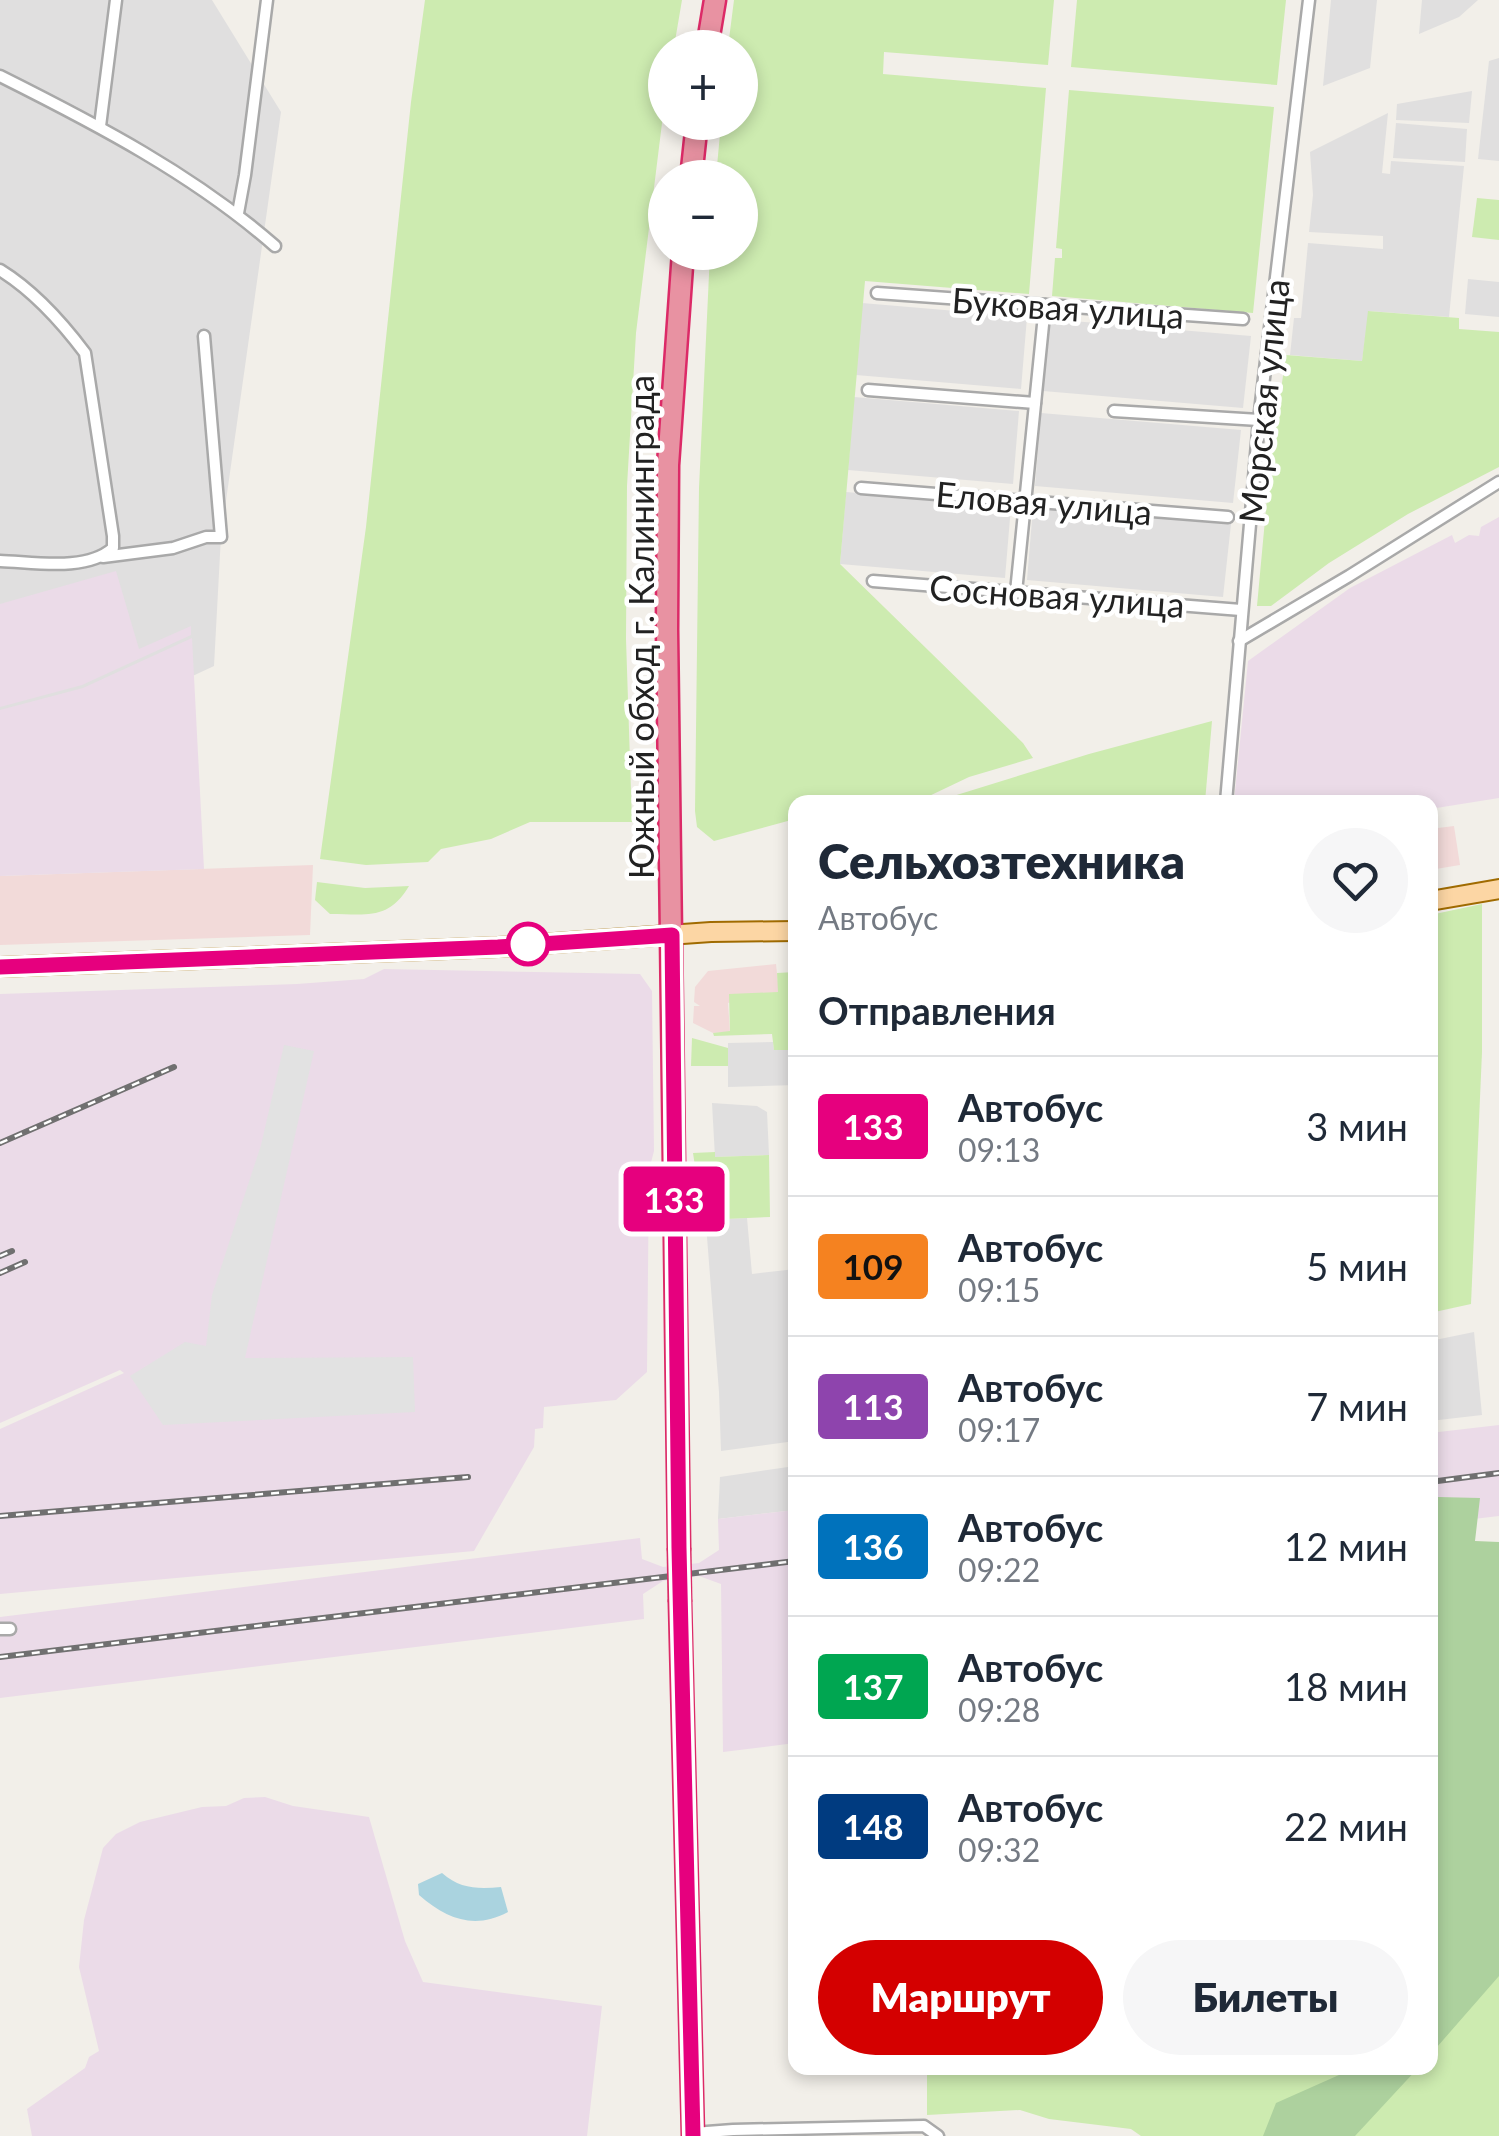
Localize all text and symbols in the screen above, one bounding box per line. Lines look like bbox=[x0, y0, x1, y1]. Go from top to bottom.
map controls bbox=[648, 30, 758, 270]
button: + bbox=[648, 30, 758, 140]
button: − bbox=[648, 160, 758, 270]
street label: Морская улица bbox=[1229, 277, 1297, 525]
street label: Буковая улица bbox=[950, 278, 1186, 336]
street label: Южный обход г. Калининграда bbox=[619, 375, 661, 879]
street label: Еловая улица bbox=[934, 472, 1154, 532]
street label: Сосновая улица bbox=[928, 565, 1186, 625]
button: heart bbox=[1303, 828, 1408, 933]
text: Сельхозтехника bbox=[818, 832, 1185, 889]
text: Автобус bbox=[818, 898, 938, 937]
unlabelled marker bbox=[507, 923, 549, 965]
text: Отправления bbox=[818, 987, 1056, 1033]
text: Автобус bbox=[958, 1084, 1103, 1130]
text: 3 мин bbox=[1306, 1103, 1408, 1149]
text: 133 bbox=[843, 1105, 903, 1147]
text: 09:13 bbox=[958, 1130, 1040, 1169]
line badge: 133 bbox=[616, 1166, 732, 1232]
text: 133 bbox=[644, 1178, 704, 1220]
text: Автобус bbox=[958, 1224, 1103, 1270]
text: 5 мин bbox=[1306, 1243, 1408, 1289]
text: 109 bbox=[843, 1245, 903, 1287]
text: 09:15 bbox=[958, 1270, 1040, 1309]
text: Автобус bbox=[958, 1364, 1103, 1410]
text: 7 мин bbox=[1306, 1383, 1408, 1429]
text: 113 bbox=[843, 1385, 903, 1427]
text: 09:17 bbox=[958, 1410, 1040, 1449]
text: Автобус bbox=[958, 1504, 1103, 1550]
text: 12 мин bbox=[1284, 1523, 1408, 1569]
text: 136 bbox=[843, 1525, 903, 1567]
text: 09:22 bbox=[958, 1550, 1040, 1589]
text: Автобус bbox=[958, 1644, 1103, 1690]
text: 18 мин bbox=[1284, 1663, 1408, 1709]
text: 137 bbox=[843, 1665, 903, 1707]
text: 09:28 bbox=[958, 1690, 1040, 1729]
text: Автобус bbox=[958, 1784, 1103, 1830]
text: 22 мин bbox=[1284, 1803, 1408, 1849]
text: 148 bbox=[843, 1805, 903, 1847]
text: 09:32 bbox=[958, 1830, 1040, 1869]
button: Маршрут bbox=[818, 1940, 1103, 2055]
button: Билеты bbox=[1123, 1940, 1408, 2055]

